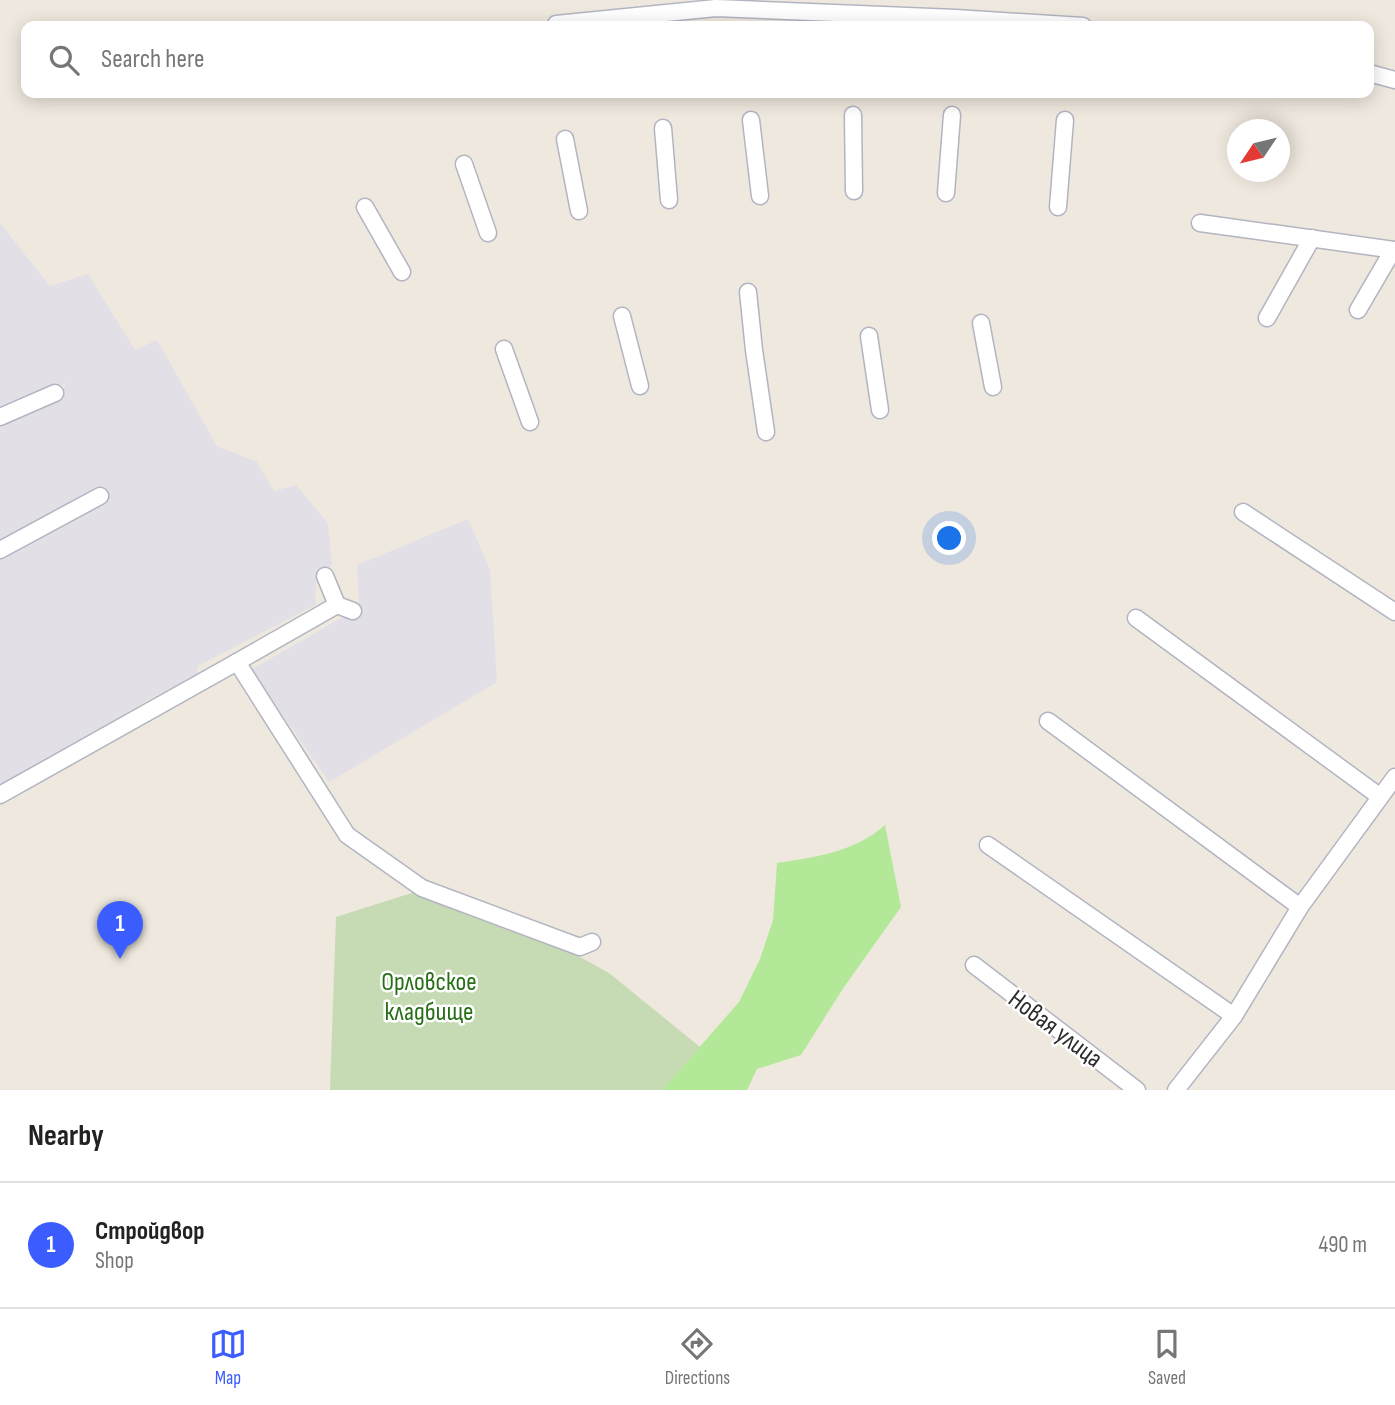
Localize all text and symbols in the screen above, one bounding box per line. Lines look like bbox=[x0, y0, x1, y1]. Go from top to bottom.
search box bbox=[21, 21, 1374, 98]
icon: search bbox=[45, 41, 83, 79]
text: Search here bbox=[101, 44, 204, 75]
north arrow bbox=[1227, 119, 1290, 182]
your location bbox=[932, 521, 966, 555]
pin: 1 bbox=[97, 901, 143, 959]
park label: Орловское кладбище bbox=[381, 967, 477, 1028]
street label: Новая улица bbox=[1002, 984, 1108, 1075]
text: Nearby bbox=[28, 1118, 104, 1154]
text: Стройдвор bbox=[95, 1216, 205, 1247]
text: 1 bbox=[46, 1231, 56, 1259]
text: 490 m bbox=[1318, 1231, 1367, 1259]
text: Shop bbox=[95, 1247, 134, 1275]
tab: Map bbox=[209, 1325, 247, 1390]
tab: Directions bbox=[665, 1325, 730, 1390]
tab: Saved bbox=[1148, 1325, 1186, 1390]

